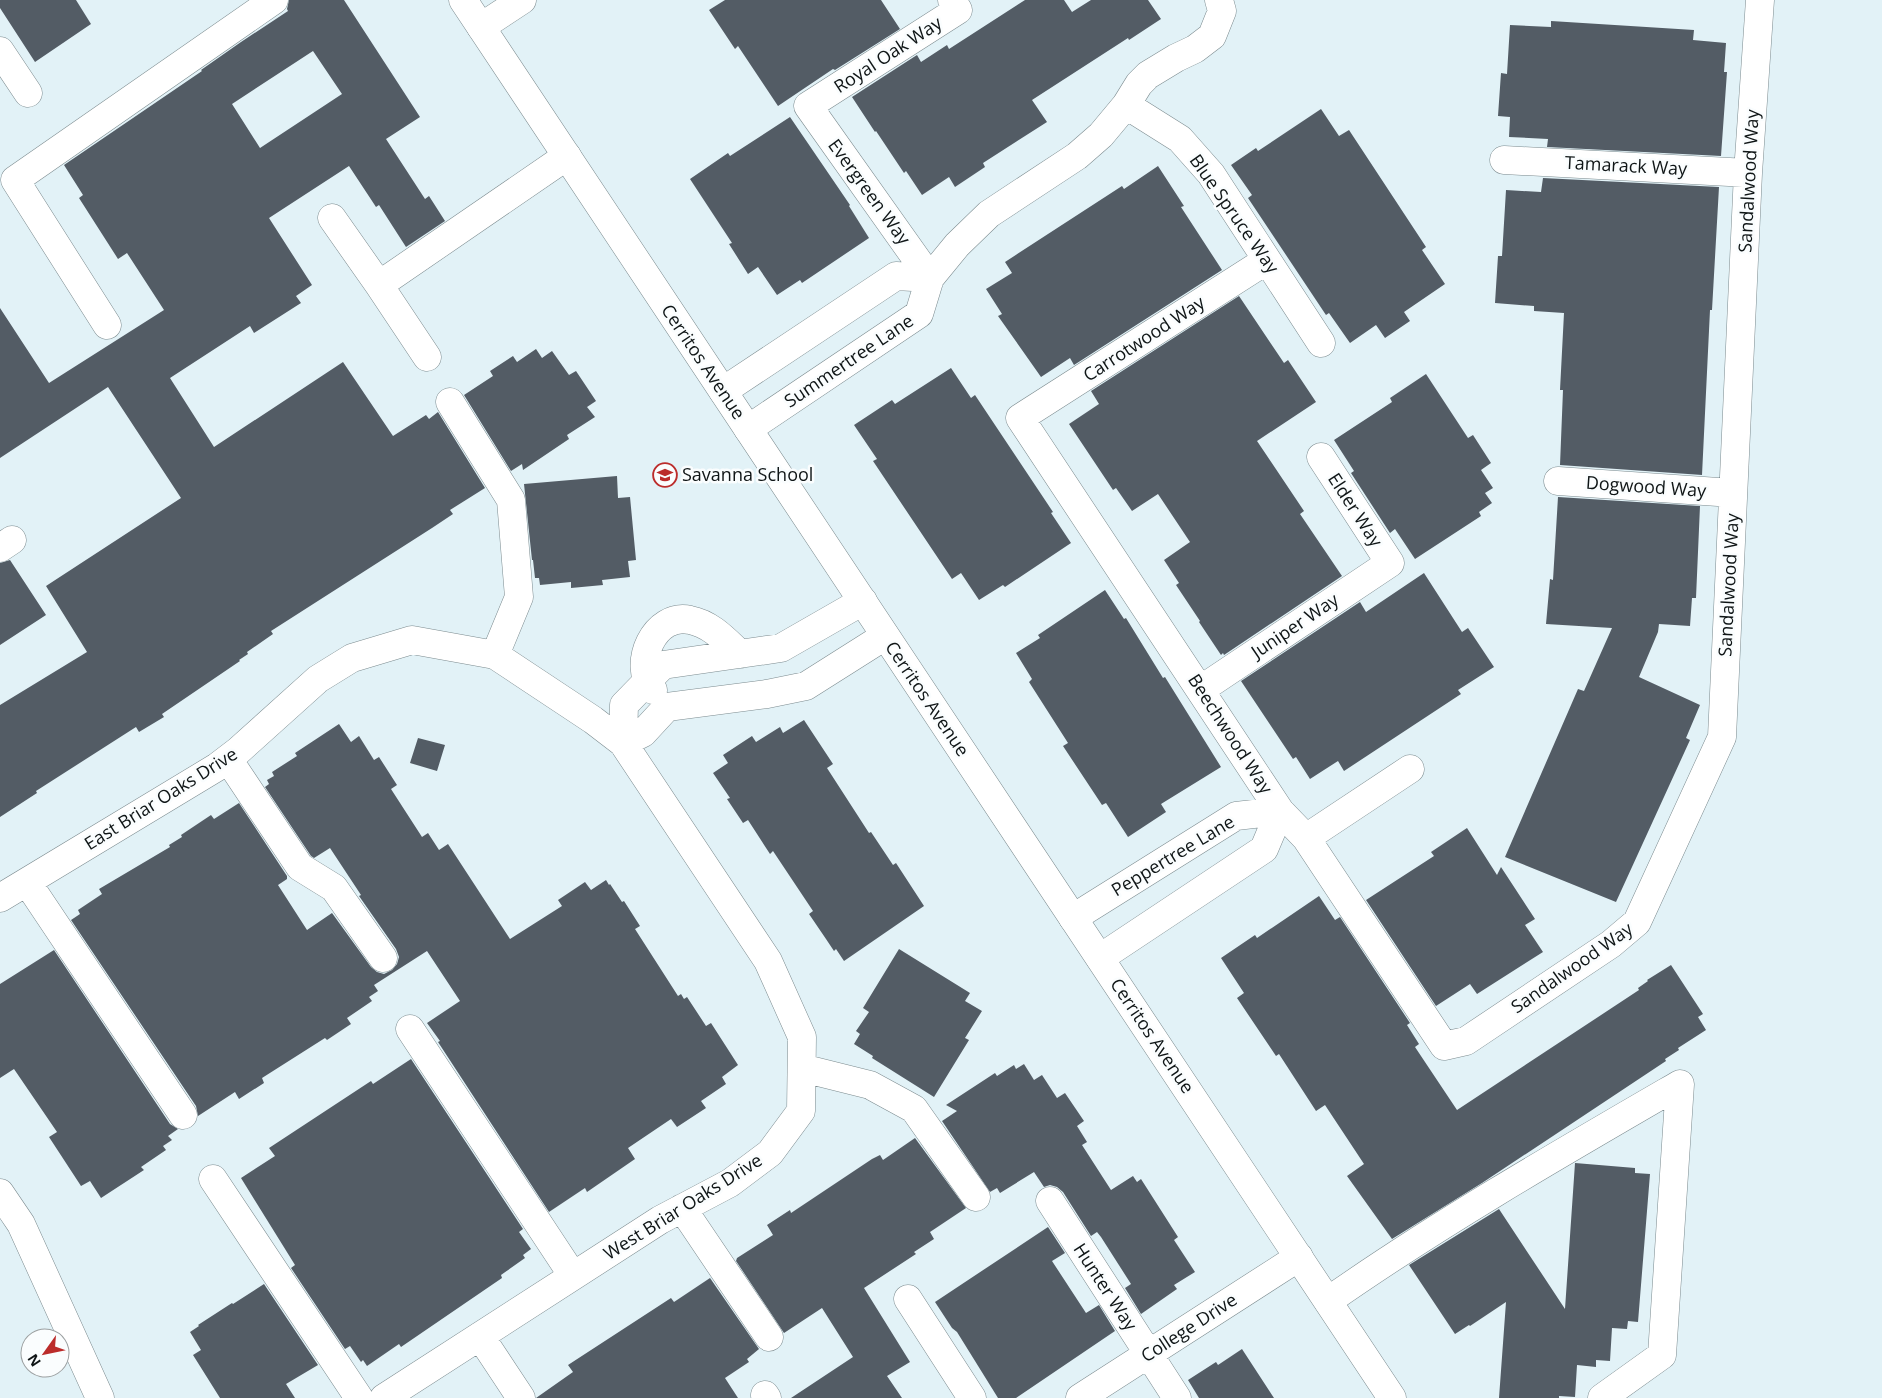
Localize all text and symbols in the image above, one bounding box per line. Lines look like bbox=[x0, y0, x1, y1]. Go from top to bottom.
street label: Royal Oak Way bbox=[829, 10, 947, 98]
street label: Sandalwood Way bbox=[1732, 108, 1764, 253]
street label: Evergreen Way bbox=[823, 134, 917, 250]
street label: Blue Spruce Way bbox=[1185, 149, 1285, 279]
street label: Tamarack Way bbox=[1564, 150, 1689, 180]
street label: Carrotwood Way bbox=[1078, 289, 1210, 386]
street label: Cerritos Avenue bbox=[656, 299, 751, 424]
street label: Summertree Lane bbox=[779, 308, 918, 412]
school or university icon: Savanna School bbox=[652, 462, 678, 488]
place label: Savanna School bbox=[682, 462, 813, 486]
street label: Elder Way bbox=[1323, 468, 1389, 552]
street label: Dogwood Way bbox=[1585, 470, 1708, 502]
street label: Sandalwood Way bbox=[1712, 512, 1744, 657]
street label: Juniper Way bbox=[1245, 587, 1344, 664]
street label: Cerritos Avenue bbox=[880, 636, 975, 761]
street label: Beechwood Way bbox=[1183, 669, 1279, 799]
street label: East Briar Oaks Drive bbox=[79, 741, 241, 855]
street label: Peppertree Lane bbox=[1106, 809, 1239, 901]
street label: Sandalwood Way bbox=[1506, 916, 1638, 1018]
street label: Cerritos Avenue bbox=[1105, 973, 1200, 1098]
street label: West Briar Oaks Drive bbox=[599, 1148, 766, 1265]
street label: Hunter Way bbox=[1069, 1238, 1144, 1336]
street label: College Drive bbox=[1136, 1287, 1241, 1367]
north arrow bbox=[20, 1328, 70, 1378]
text: N bbox=[23, 1350, 45, 1370]

